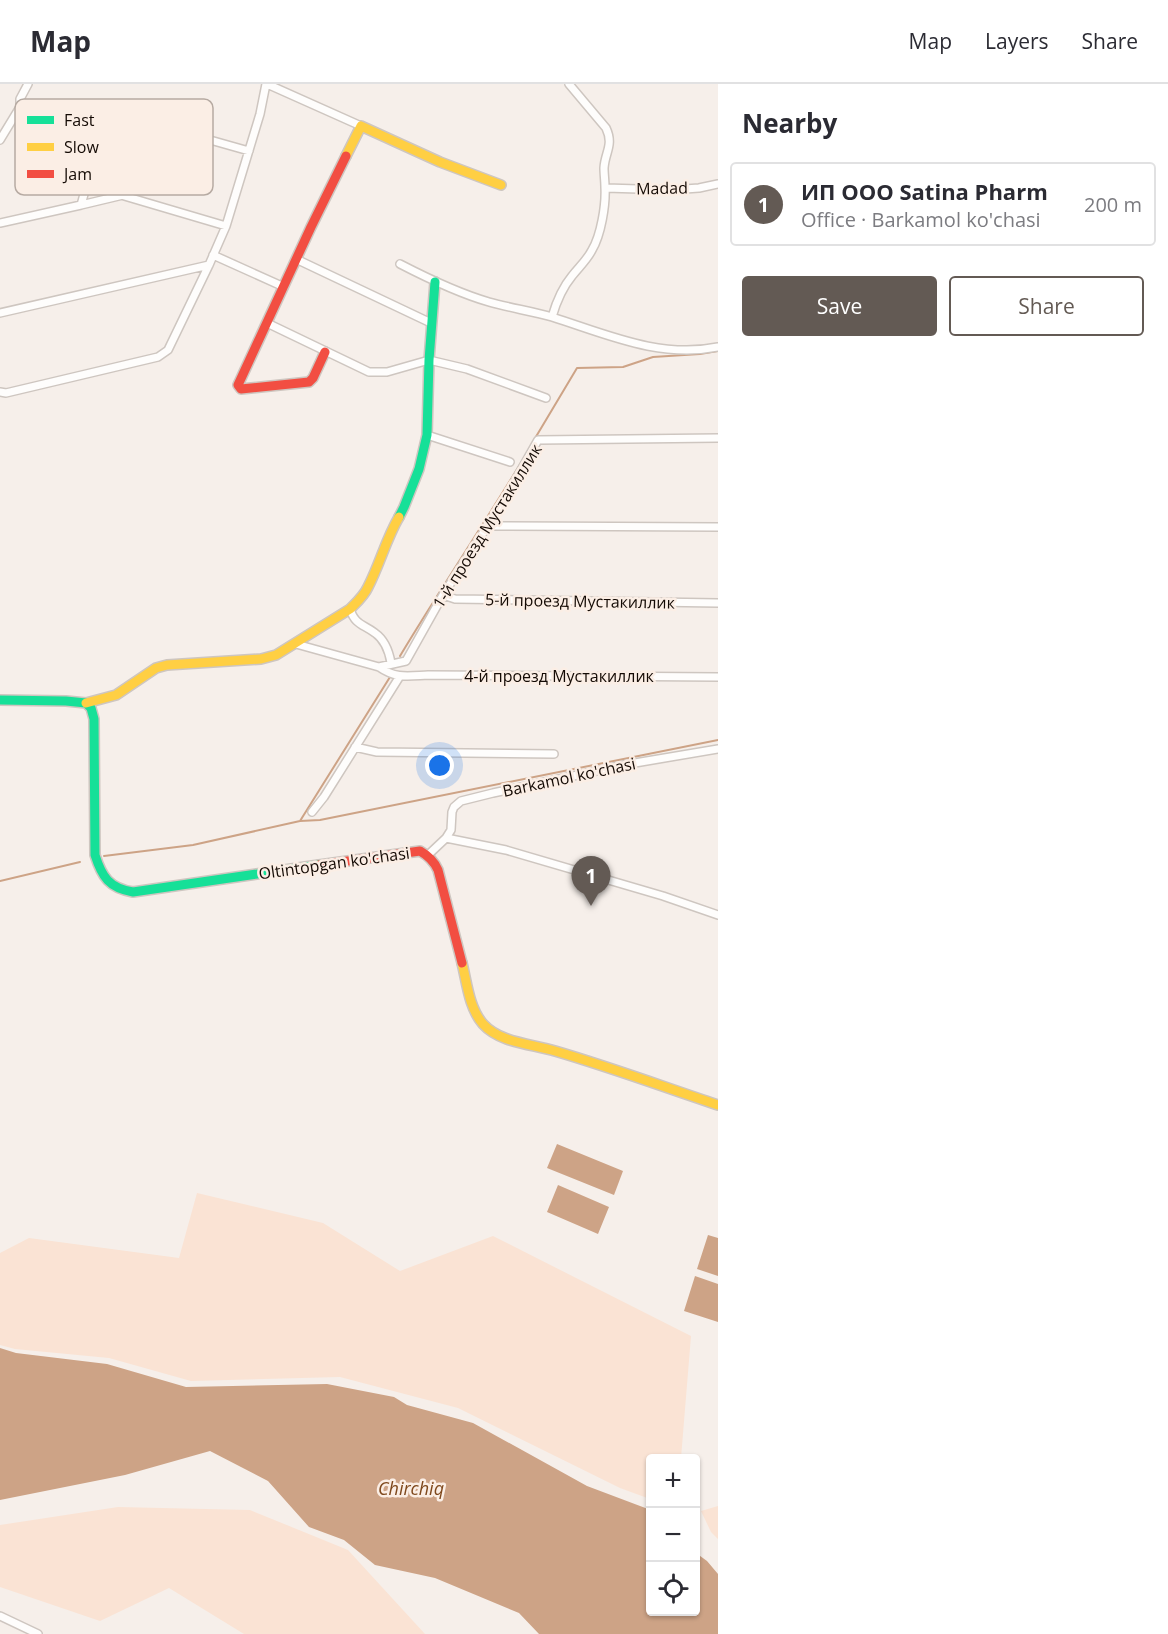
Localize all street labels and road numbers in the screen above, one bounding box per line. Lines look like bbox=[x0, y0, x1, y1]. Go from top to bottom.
street label: Madad bbox=[636, 177, 688, 199]
street label: 1-й проезд Мустакиллик bbox=[427, 439, 547, 612]
street label: 5-й проезд Мустакиллик bbox=[485, 588, 676, 614]
street label: 4-й проезд Мустакиллик bbox=[464, 665, 655, 687]
street label: Barkamol ko'chasi bbox=[501, 752, 637, 802]
street label: Oltintopgan ko'chasi bbox=[257, 842, 411, 884]

